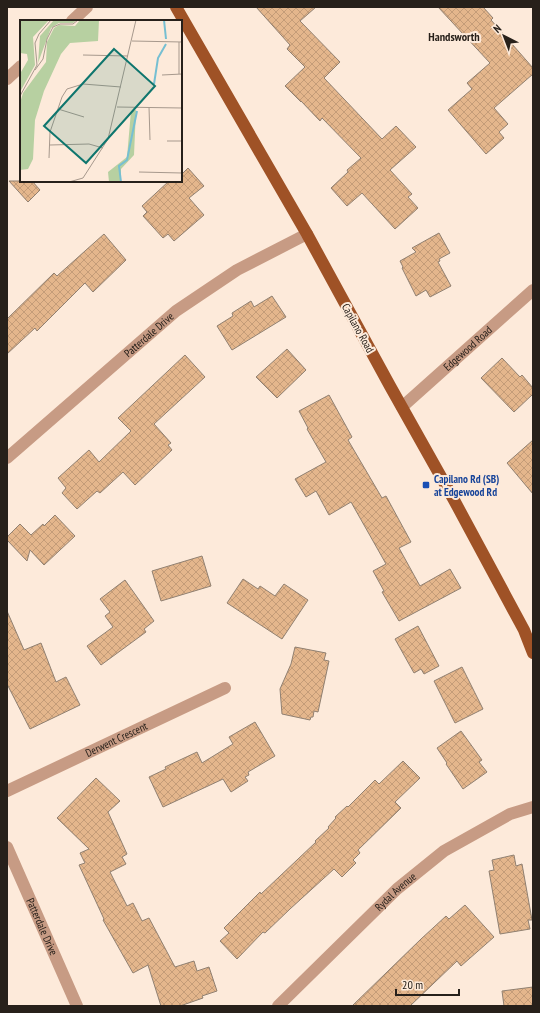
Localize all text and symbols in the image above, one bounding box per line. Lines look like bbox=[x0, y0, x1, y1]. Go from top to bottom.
north arrow bbox=[484, 16, 524, 56]
inset map bbox=[20, 20, 182, 182]
text: N bbox=[490, 21, 504, 36]
district label: Handsworth bbox=[428, 29, 480, 44]
street label: Capilano Road bbox=[339, 301, 377, 355]
street label: Patterdale Drive bbox=[121, 309, 177, 360]
street label: Edgewood Road bbox=[440, 323, 495, 374]
place label: Capilano Rd (SB) at Edgewood Rd bbox=[434, 472, 499, 499]
marker: Capilano Rd (SB) at Edgewood Rd bbox=[421, 480, 431, 490]
street label: Derwent Crescent bbox=[83, 719, 150, 760]
street label: Rydal Avenue bbox=[372, 869, 419, 914]
street label: Patterdale Drive bbox=[23, 896, 61, 958]
scale bar bbox=[396, 971, 459, 997]
text: 20 m bbox=[402, 977, 423, 992]

